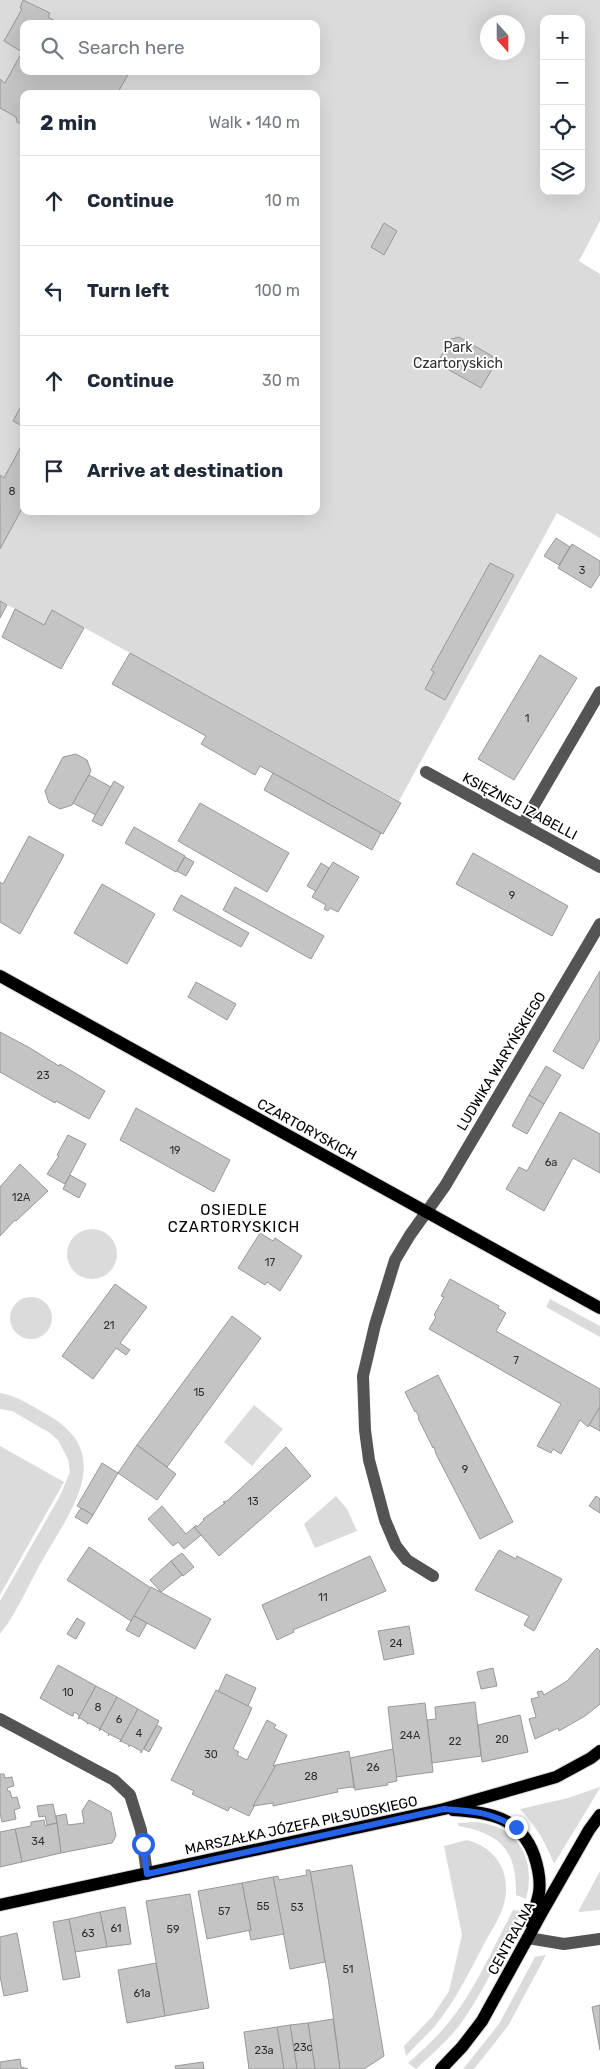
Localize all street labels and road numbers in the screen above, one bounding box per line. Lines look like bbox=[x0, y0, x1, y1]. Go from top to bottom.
street label: KSIĘŻNEJ IZABELLI bbox=[460, 769, 580, 844]
street label: LUDWIKA WARYŃSKIEGO bbox=[452, 988, 550, 1134]
street label: CZARTORYSKICH bbox=[254, 1095, 360, 1164]
street label: MARSZAŁKA JÓZEFA PIŁSUDSKIEGO bbox=[183, 1792, 419, 1858]
street label: CENTRALNA bbox=[484, 1898, 539, 1978]

